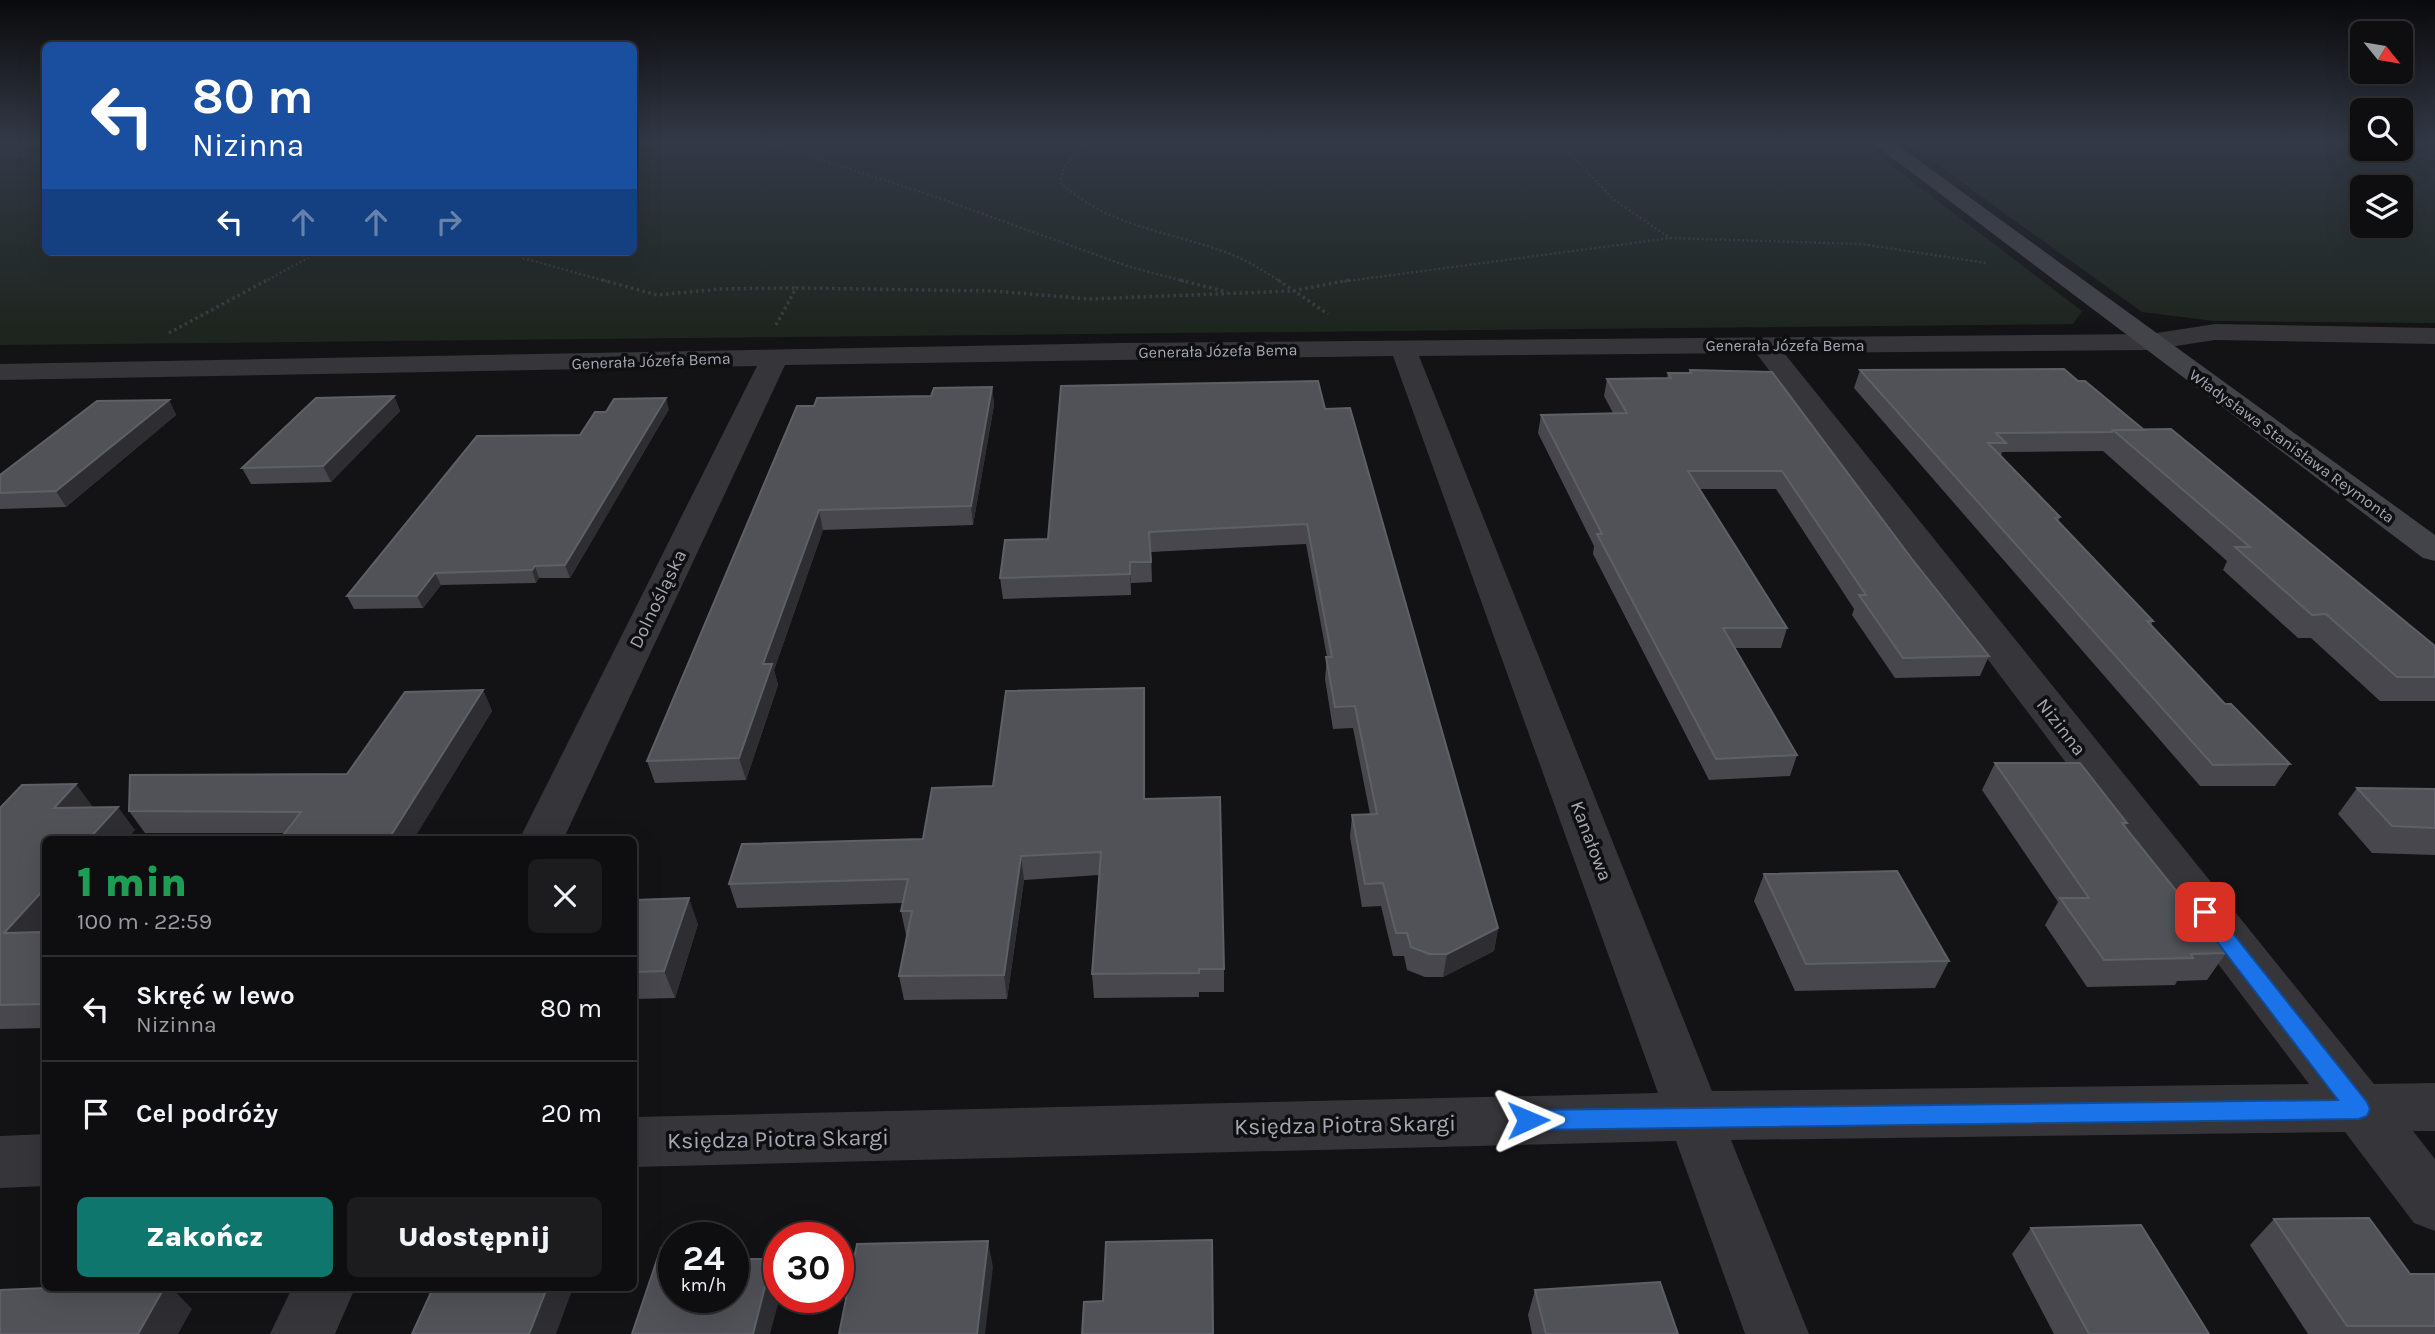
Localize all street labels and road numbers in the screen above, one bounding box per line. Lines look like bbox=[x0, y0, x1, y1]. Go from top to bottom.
street label: Generała Józefa Bema bbox=[1705, 336, 1865, 355]
street label: Generała Józefa Bema bbox=[1138, 340, 1298, 362]
street label: Generała Józefa Bema bbox=[571, 349, 731, 373]
street label: Władysława Stanisława Reymonta bbox=[2186, 365, 2398, 527]
street label: Dolnośląska bbox=[625, 546, 691, 652]
street label: Nizinna bbox=[2032, 694, 2090, 760]
street label: Kanałowa bbox=[1566, 798, 1616, 884]
street label: Księdza Piotra Skargi bbox=[1234, 1110, 1456, 1140]
street label: Księdza Piotra Skargi bbox=[667, 1124, 889, 1154]

